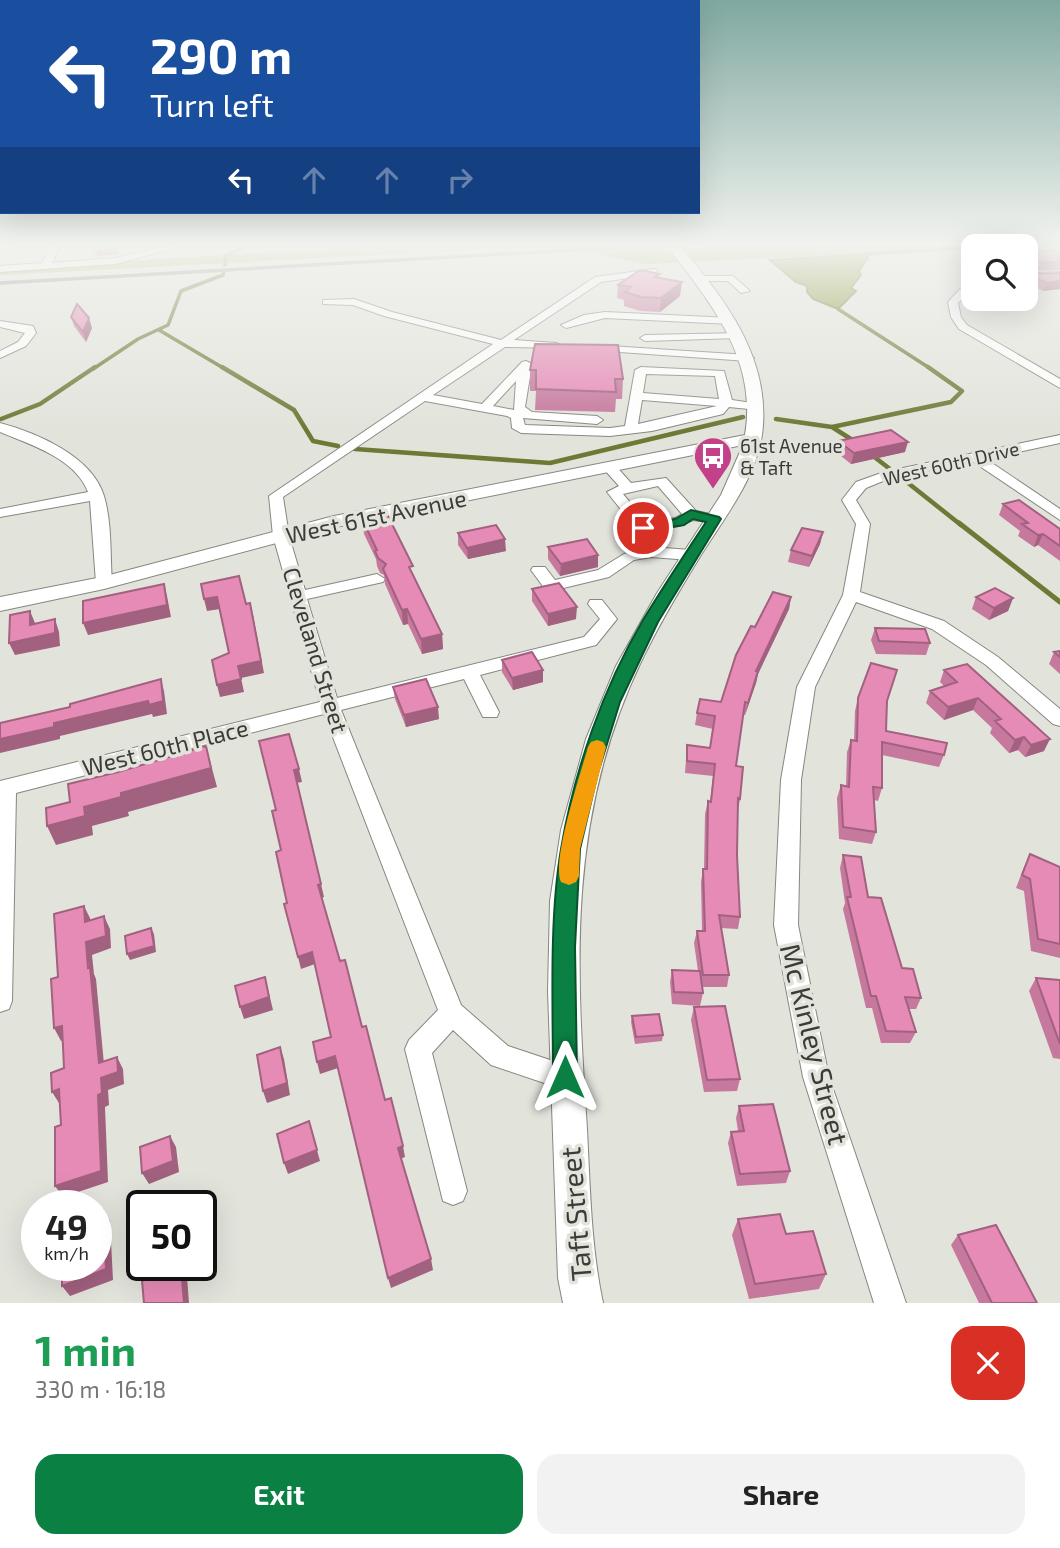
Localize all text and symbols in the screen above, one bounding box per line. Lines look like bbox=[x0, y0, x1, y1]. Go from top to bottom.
text: 290 m bbox=[150, 25, 292, 84]
icon: left bbox=[35, 28, 126, 119]
text: Turn left bbox=[150, 85, 274, 123]
icon: left bbox=[222, 161, 260, 199]
icon: ahead bbox=[295, 161, 333, 199]
icon: ahead bbox=[368, 161, 406, 199]
icon: right bbox=[441, 161, 479, 199]
map controls bbox=[961, 234, 1038, 311]
button: search bbox=[961, 234, 1038, 311]
place label: 61st Avenue & Taft bbox=[740, 434, 843, 479]
bus stop icon: 61st Avenue & Taft bbox=[692, 435, 734, 490]
street label: West 60th Drive bbox=[881, 436, 1021, 490]
street label: West 61st Avenue bbox=[283, 483, 469, 549]
pin bbox=[613, 498, 673, 558]
icon: arrive bbox=[624, 509, 662, 547]
street label: Cleveland Street bbox=[278, 564, 355, 736]
street label: West 60th Place bbox=[79, 713, 251, 781]
street label: Mc Kinley Street bbox=[774, 940, 856, 1148]
position arrow bbox=[528, 1040, 602, 1114]
street label: Taft Street bbox=[552, 1146, 598, 1282]
speed limit sign: 50 bbox=[126, 1190, 217, 1281]
text: 49 bbox=[45, 1205, 88, 1247]
text: km/h bbox=[44, 1242, 89, 1264]
text: 1 min bbox=[35, 1324, 136, 1374]
button: close bbox=[951, 1326, 1025, 1400]
text: 330 m · 16:18 bbox=[35, 1375, 166, 1403]
button: Exit bbox=[35, 1454, 523, 1534]
button: Share bbox=[537, 1454, 1025, 1534]

